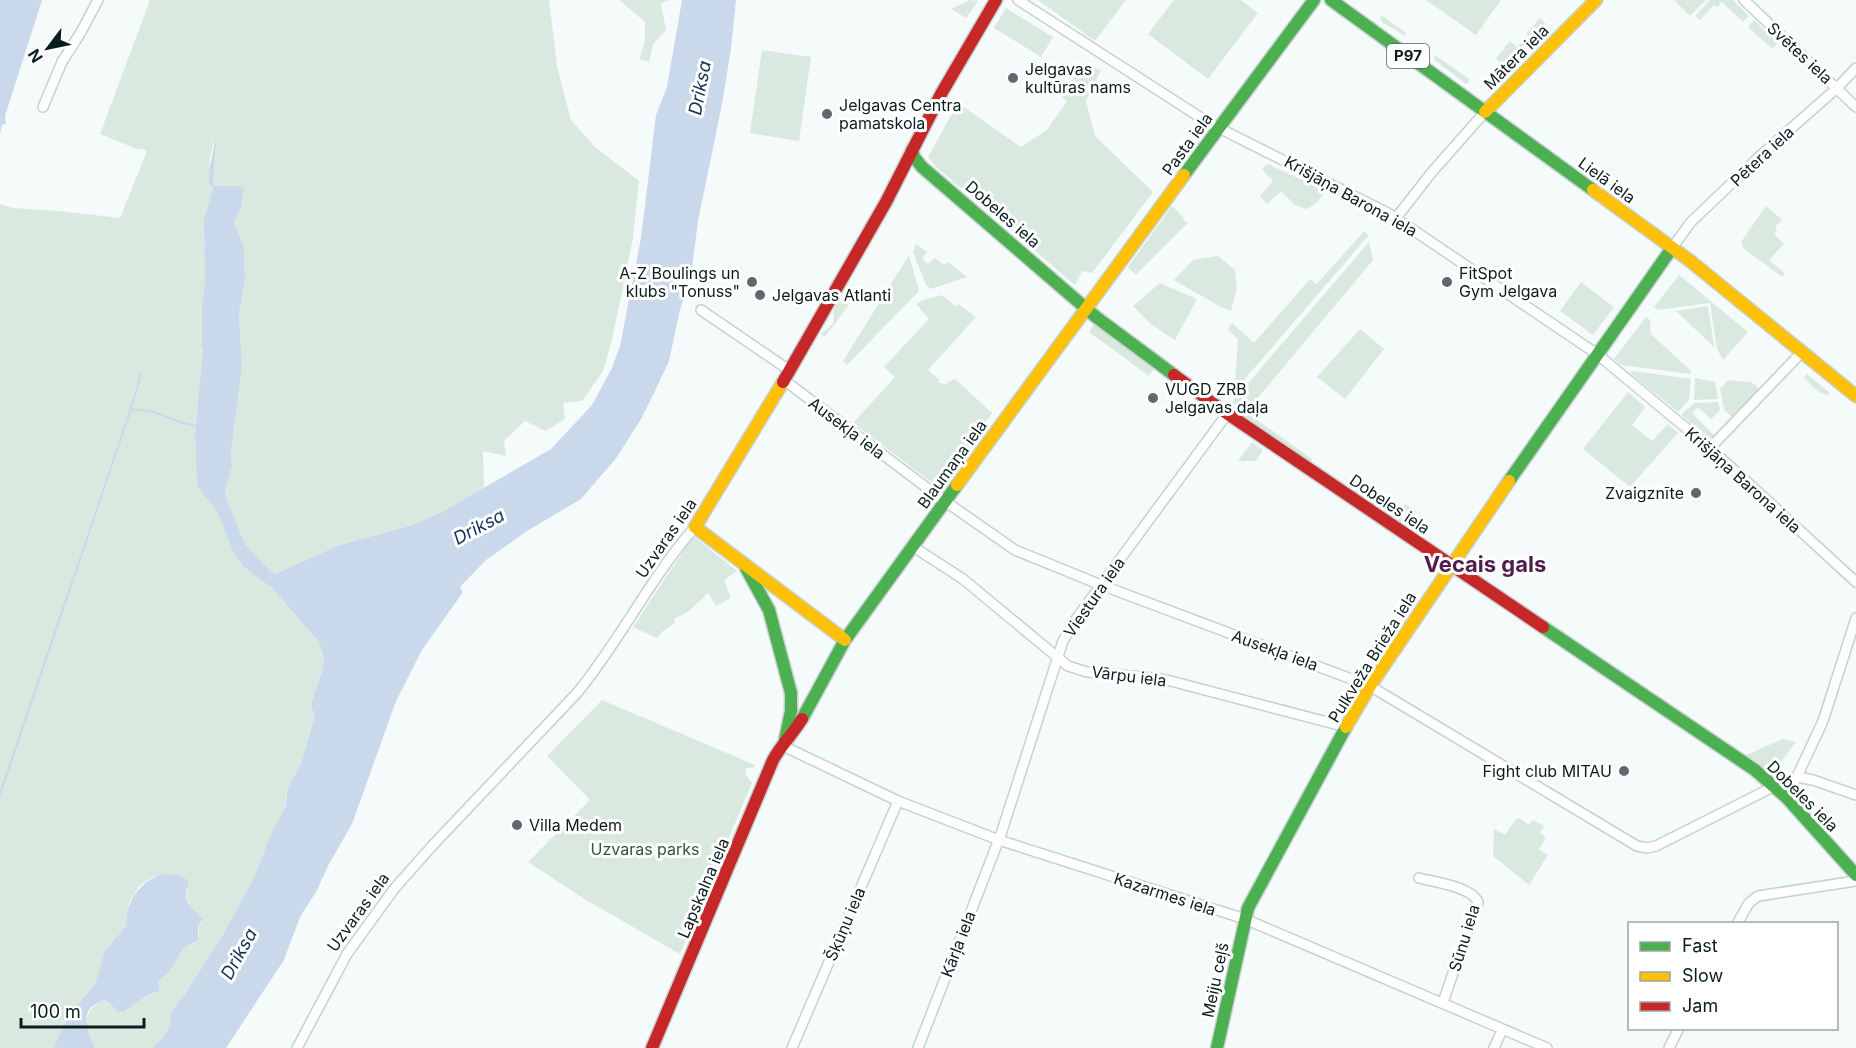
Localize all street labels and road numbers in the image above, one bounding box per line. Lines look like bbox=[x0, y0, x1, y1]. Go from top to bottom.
street label: Svētes iela bbox=[1763, 18, 1837, 88]
street label: Mātera iela bbox=[1479, 20, 1553, 94]
road number: P97 bbox=[1387, 44, 1429, 68]
street label: Pasta iela bbox=[1158, 109, 1216, 179]
street label: Pētera iela bbox=[1726, 122, 1798, 190]
street label: Krišjāņa Barona iela bbox=[1281, 151, 1421, 241]
street label: Lielā iela bbox=[1575, 153, 1639, 207]
street label: Dobeles iela bbox=[962, 176, 1044, 252]
street label: Ausekļa iela bbox=[805, 393, 889, 463]
street label: Blaumaņa iela bbox=[913, 416, 991, 512]
street label: Krišjāņa Barona iela bbox=[1681, 423, 1805, 537]
street label: Dobeles iela bbox=[1346, 470, 1434, 538]
street label: Uzvaras iela bbox=[631, 494, 701, 582]
street label: Viestura iela bbox=[1059, 553, 1129, 641]
street label: Pulkveža Brieža iela bbox=[1324, 588, 1420, 726]
street label: Ausekļa iela bbox=[1229, 625, 1321, 675]
street label: Vārpu iela bbox=[1090, 661, 1168, 691]
street label: Dobeles iela bbox=[1763, 756, 1843, 836]
street label: Lapskalna iela bbox=[673, 835, 733, 941]
street label: Kazarmes iela bbox=[1111, 868, 1219, 920]
street label: Uzvaras iela bbox=[323, 869, 393, 955]
street label: Šķūņu iela bbox=[821, 884, 869, 964]
street label: Sūnu iela bbox=[1444, 902, 1484, 974]
street label: Kārļa iela bbox=[936, 908, 980, 980]
street label: Meiju ceļš bbox=[1197, 941, 1233, 1019]

